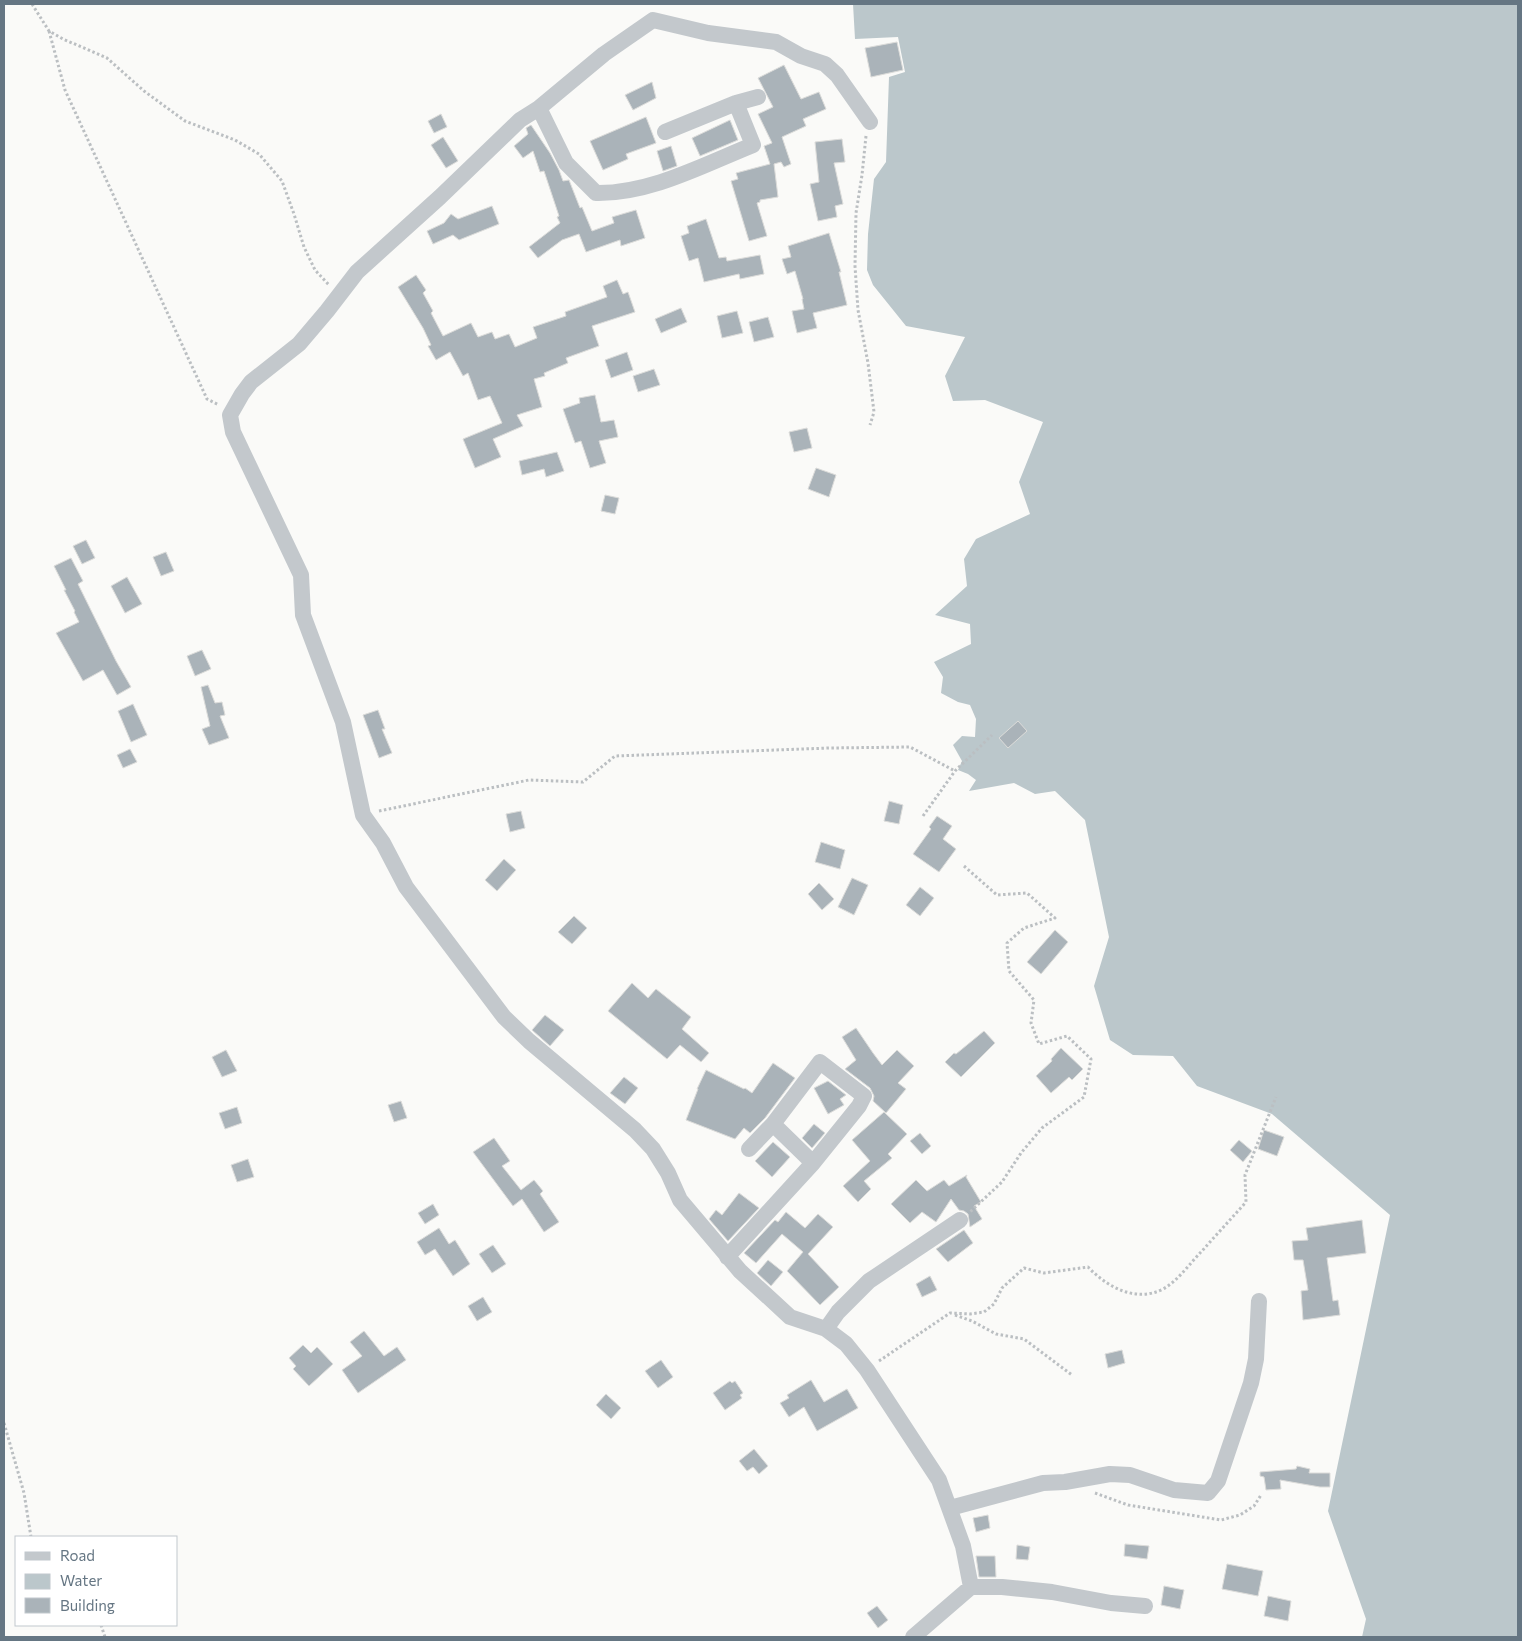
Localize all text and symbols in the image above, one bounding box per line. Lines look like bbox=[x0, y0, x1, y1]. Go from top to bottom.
legend bbox=[15, 1536, 178, 1626]
text: Road bbox=[60, 1546, 95, 1564]
text: Water bbox=[60, 1571, 102, 1589]
text: Building bbox=[60, 1596, 115, 1614]

